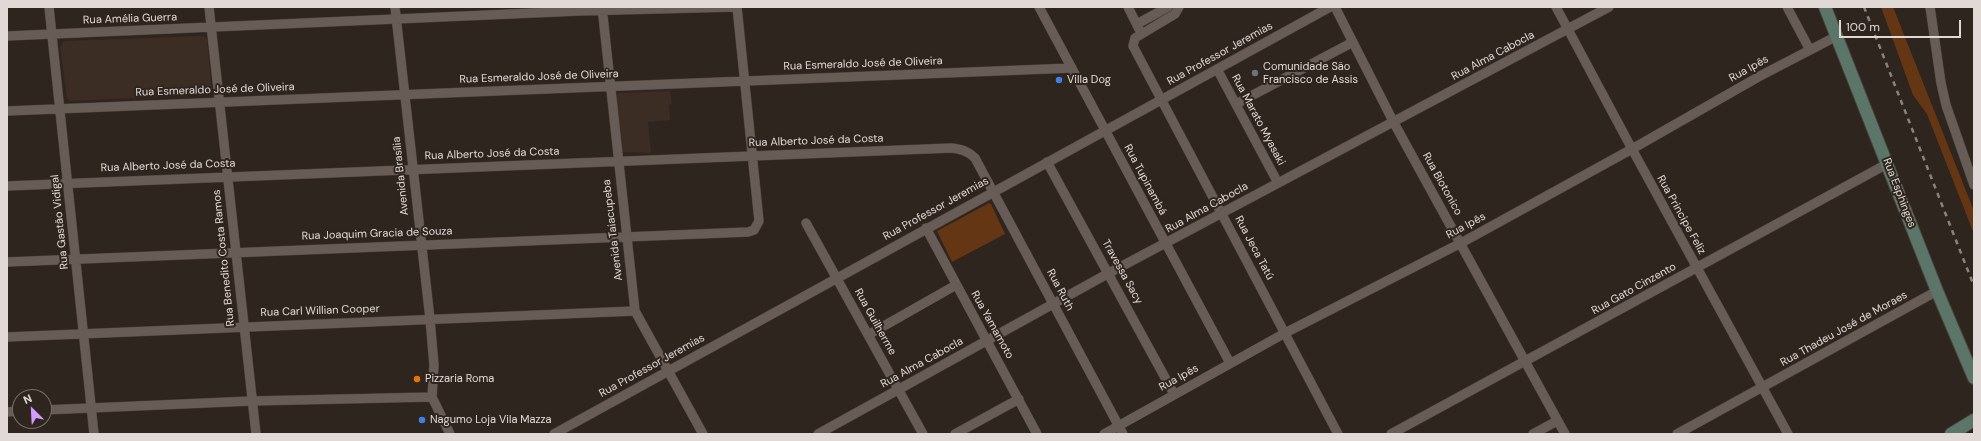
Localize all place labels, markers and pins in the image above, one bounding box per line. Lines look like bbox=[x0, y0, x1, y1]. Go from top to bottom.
place label: Comunidade São Francisco de Assis bbox=[1263, 60, 1358, 86]
marker: Comunidade São Francisco de Assis bbox=[1250, 68, 1260, 78]
place label: Villa Dog bbox=[1067, 73, 1111, 87]
marker: Villa Dog bbox=[1054, 75, 1064, 85]
place label: Pizzaria Roma bbox=[425, 372, 494, 386]
marker: Pizzaria Roma bbox=[412, 374, 422, 384]
place label: Nagumo Loja Vila Mazza bbox=[430, 413, 552, 427]
marker: Nagumo Loja Vila Mazza bbox=[417, 415, 427, 425]

